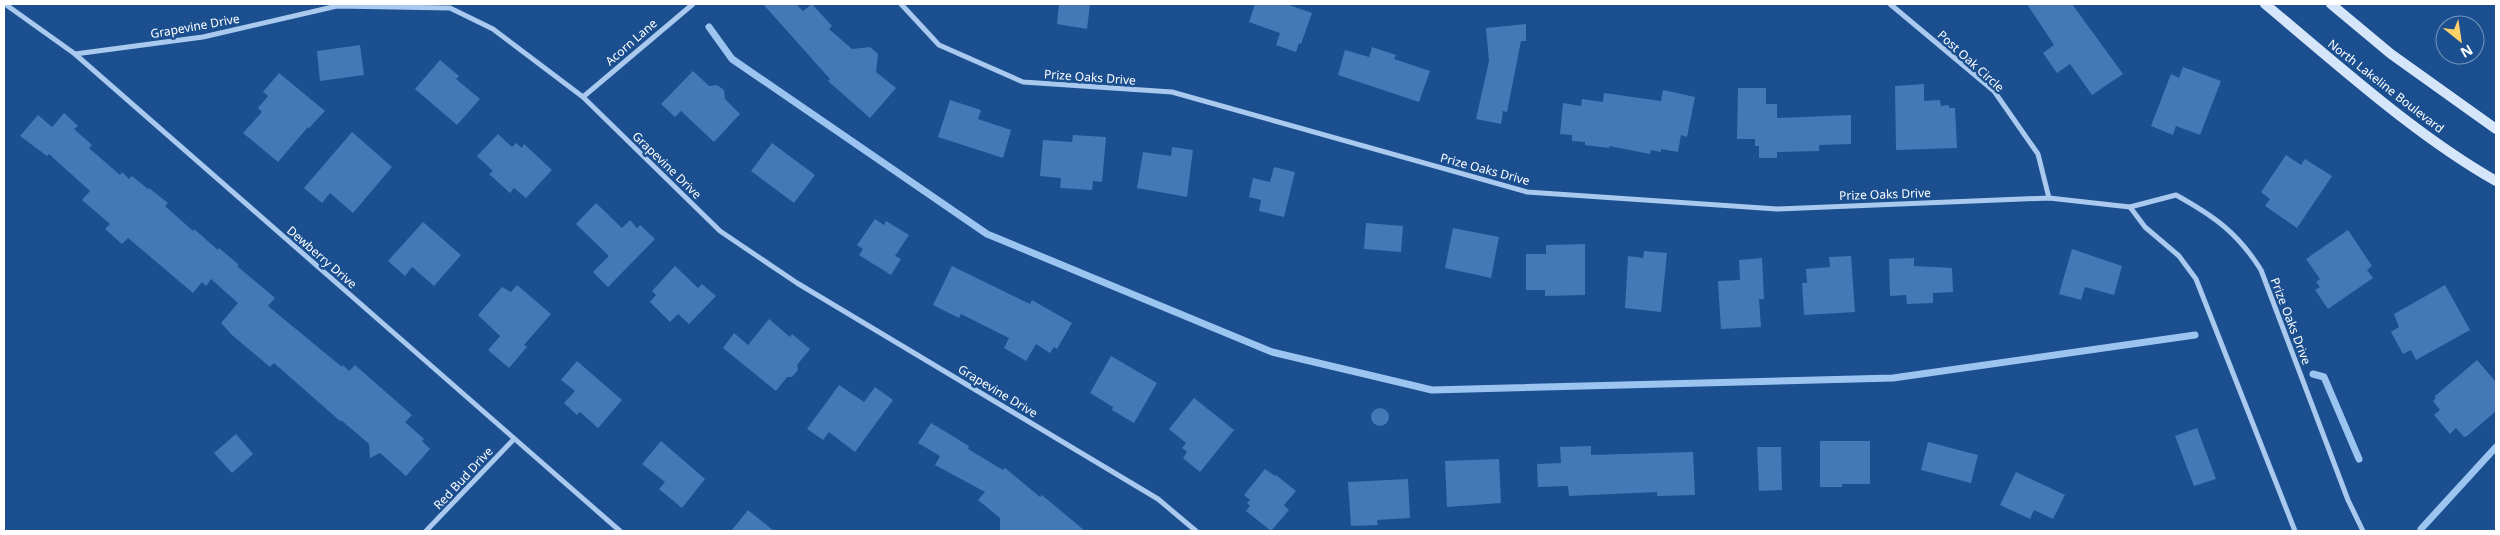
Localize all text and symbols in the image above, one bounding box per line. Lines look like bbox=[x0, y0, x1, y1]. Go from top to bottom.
street label: Grapevine Drive bbox=[149, 10, 241, 42]
street label: Acorn Lane bbox=[602, 15, 661, 69]
north arrow bbox=[2435, 15, 2485, 65]
street label: Post Oak Circle bbox=[1934, 26, 2008, 96]
street label: North Lakeline Boulevard bbox=[2324, 35, 2448, 137]
text: N bbox=[2457, 41, 2476, 63]
street label: Prize Oaks Drive bbox=[1044, 65, 1137, 89]
street label: Grapevine Drive bbox=[629, 128, 706, 203]
street label: Prize Oaks Drive bbox=[1438, 149, 1532, 189]
street label: Prize Oaks Drive bbox=[1839, 184, 1931, 204]
street label: Dewberry Drive bbox=[283, 222, 361, 292]
street label: Prize Oaks Drive bbox=[2267, 275, 2315, 367]
street label: Grapevine Drive bbox=[955, 360, 1041, 422]
street label: Red Bud Drive bbox=[429, 443, 497, 513]

